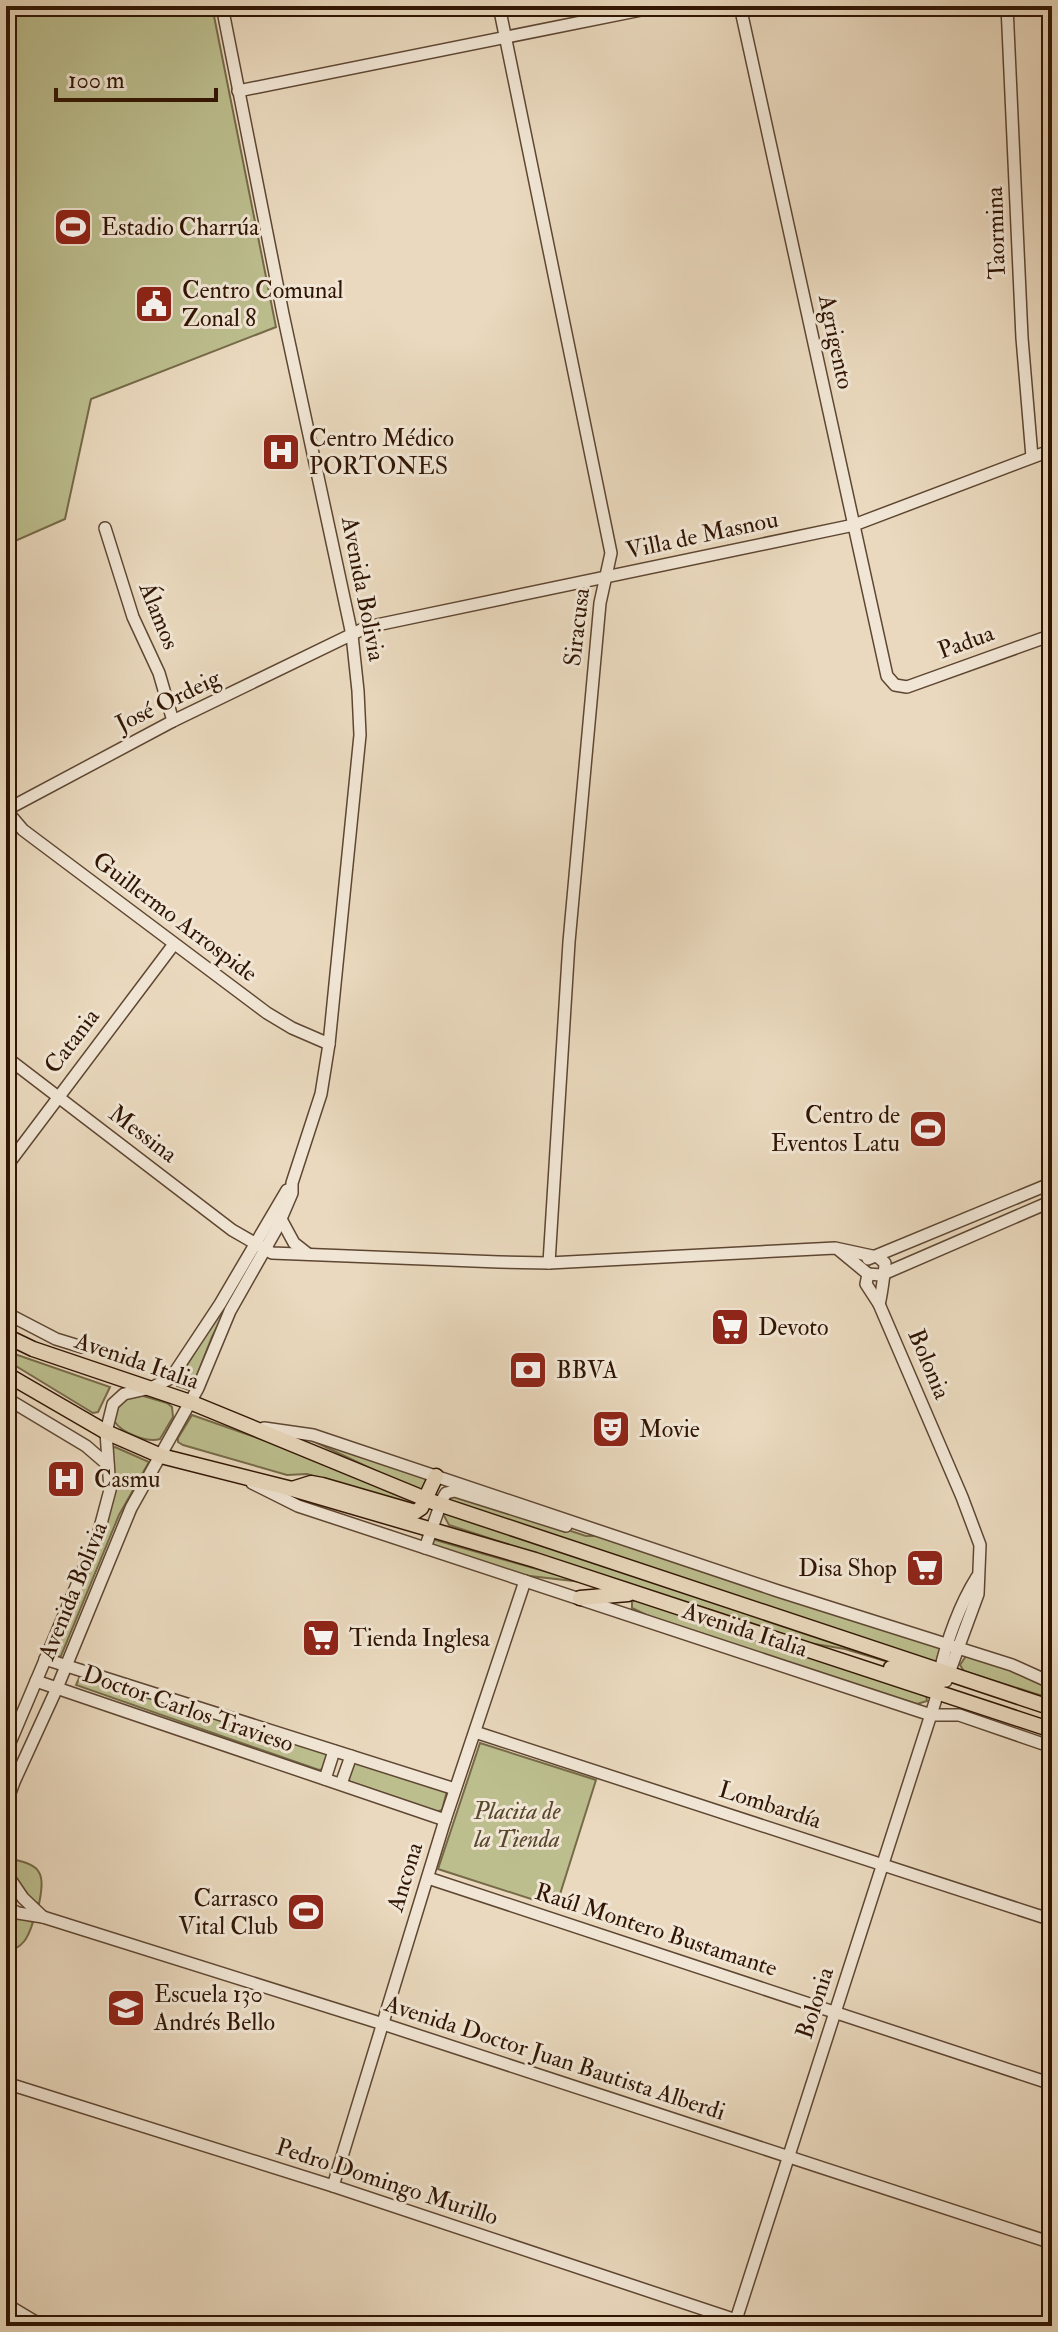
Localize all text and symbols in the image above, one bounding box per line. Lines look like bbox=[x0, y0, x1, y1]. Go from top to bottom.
scale bar bbox=[56, 52, 216, 102]
text: 100 m bbox=[68, 65, 125, 96]
street label: Taormina bbox=[979, 185, 1013, 280]
sports icon: Estadio Charrúa bbox=[52, 206, 94, 248]
place label: Estadio Charrúa bbox=[101, 212, 260, 243]
place label: Centro Comunal Zonal 8 bbox=[182, 275, 343, 334]
public building icon: Centro Comunal Zonal 8 bbox=[133, 283, 175, 325]
street label: Agrigento bbox=[811, 291, 861, 392]
place label: Centro Médico PORTONES bbox=[309, 423, 454, 482]
hospital icon: Centro Médico PORTONES bbox=[260, 431, 302, 473]
street label: Villa de Masnou bbox=[623, 504, 781, 566]
street label: Avenida Bolivia bbox=[334, 513, 392, 665]
street label: Álamos bbox=[131, 577, 187, 654]
street label: Siracusa bbox=[557, 585, 597, 668]
street label: Padua bbox=[934, 617, 999, 666]
street label: José Ordeig bbox=[110, 662, 226, 740]
street label: Guillermo Arrospide bbox=[87, 845, 263, 989]
street label: Catania bbox=[37, 1001, 107, 1080]
street label: Messina bbox=[103, 1098, 184, 1171]
place label: Centro de Eventos Latu bbox=[771, 1100, 900, 1159]
sports icon: Centro de Eventos Latu bbox=[907, 1108, 949, 1150]
supermarket icon: Devoto bbox=[709, 1306, 751, 1348]
place label: Devoto bbox=[758, 1312, 829, 1343]
street label: Bolonia bbox=[900, 1324, 958, 1405]
street label: Avenida Italia bbox=[70, 1325, 204, 1397]
bank icon: BBVA bbox=[507, 1349, 549, 1391]
place label: BBVA bbox=[556, 1355, 618, 1386]
theatre icon: Movie bbox=[590, 1408, 632, 1450]
place label: Movie bbox=[639, 1414, 700, 1445]
hospital icon: Casmu bbox=[45, 1458, 87, 1500]
place label: Casmu bbox=[94, 1464, 160, 1495]
street label: Avenida Bolivia bbox=[31, 1516, 115, 1666]
supermarket icon: Disa Shop bbox=[904, 1547, 946, 1589]
place label: Disa Shop bbox=[798, 1553, 897, 1584]
street label: Avenida Italia bbox=[678, 1595, 813, 1665]
supermarket icon: Tienda Inglesa bbox=[300, 1617, 342, 1659]
place label: Tienda Inglesa bbox=[349, 1623, 491, 1654]
street label: Doctor Carlos Travieso bbox=[78, 1658, 298, 1760]
street label: Lombardía bbox=[715, 1774, 826, 1836]
park label: Placita de la Tienda bbox=[473, 1796, 561, 1855]
street label: Ancona bbox=[380, 1837, 431, 1916]
street label: Raúl Montero Bustamante bbox=[531, 1876, 781, 1984]
place label: Carrasco Vital Club bbox=[178, 1883, 278, 1942]
sports icon: Carrasco Vital Club bbox=[285, 1891, 327, 1933]
street label: Bolonia bbox=[789, 1962, 841, 2043]
place label: Escuela 130 Andrés Bello bbox=[153, 1979, 275, 2038]
school or university icon: Escuela 130 Andrés Bello bbox=[105, 1987, 147, 2029]
street label: Avenida Doctor Juan Bautista Alberdi bbox=[380, 1988, 729, 2128]
street label: Pedro Domingo Murillo bbox=[272, 2131, 502, 2233]

